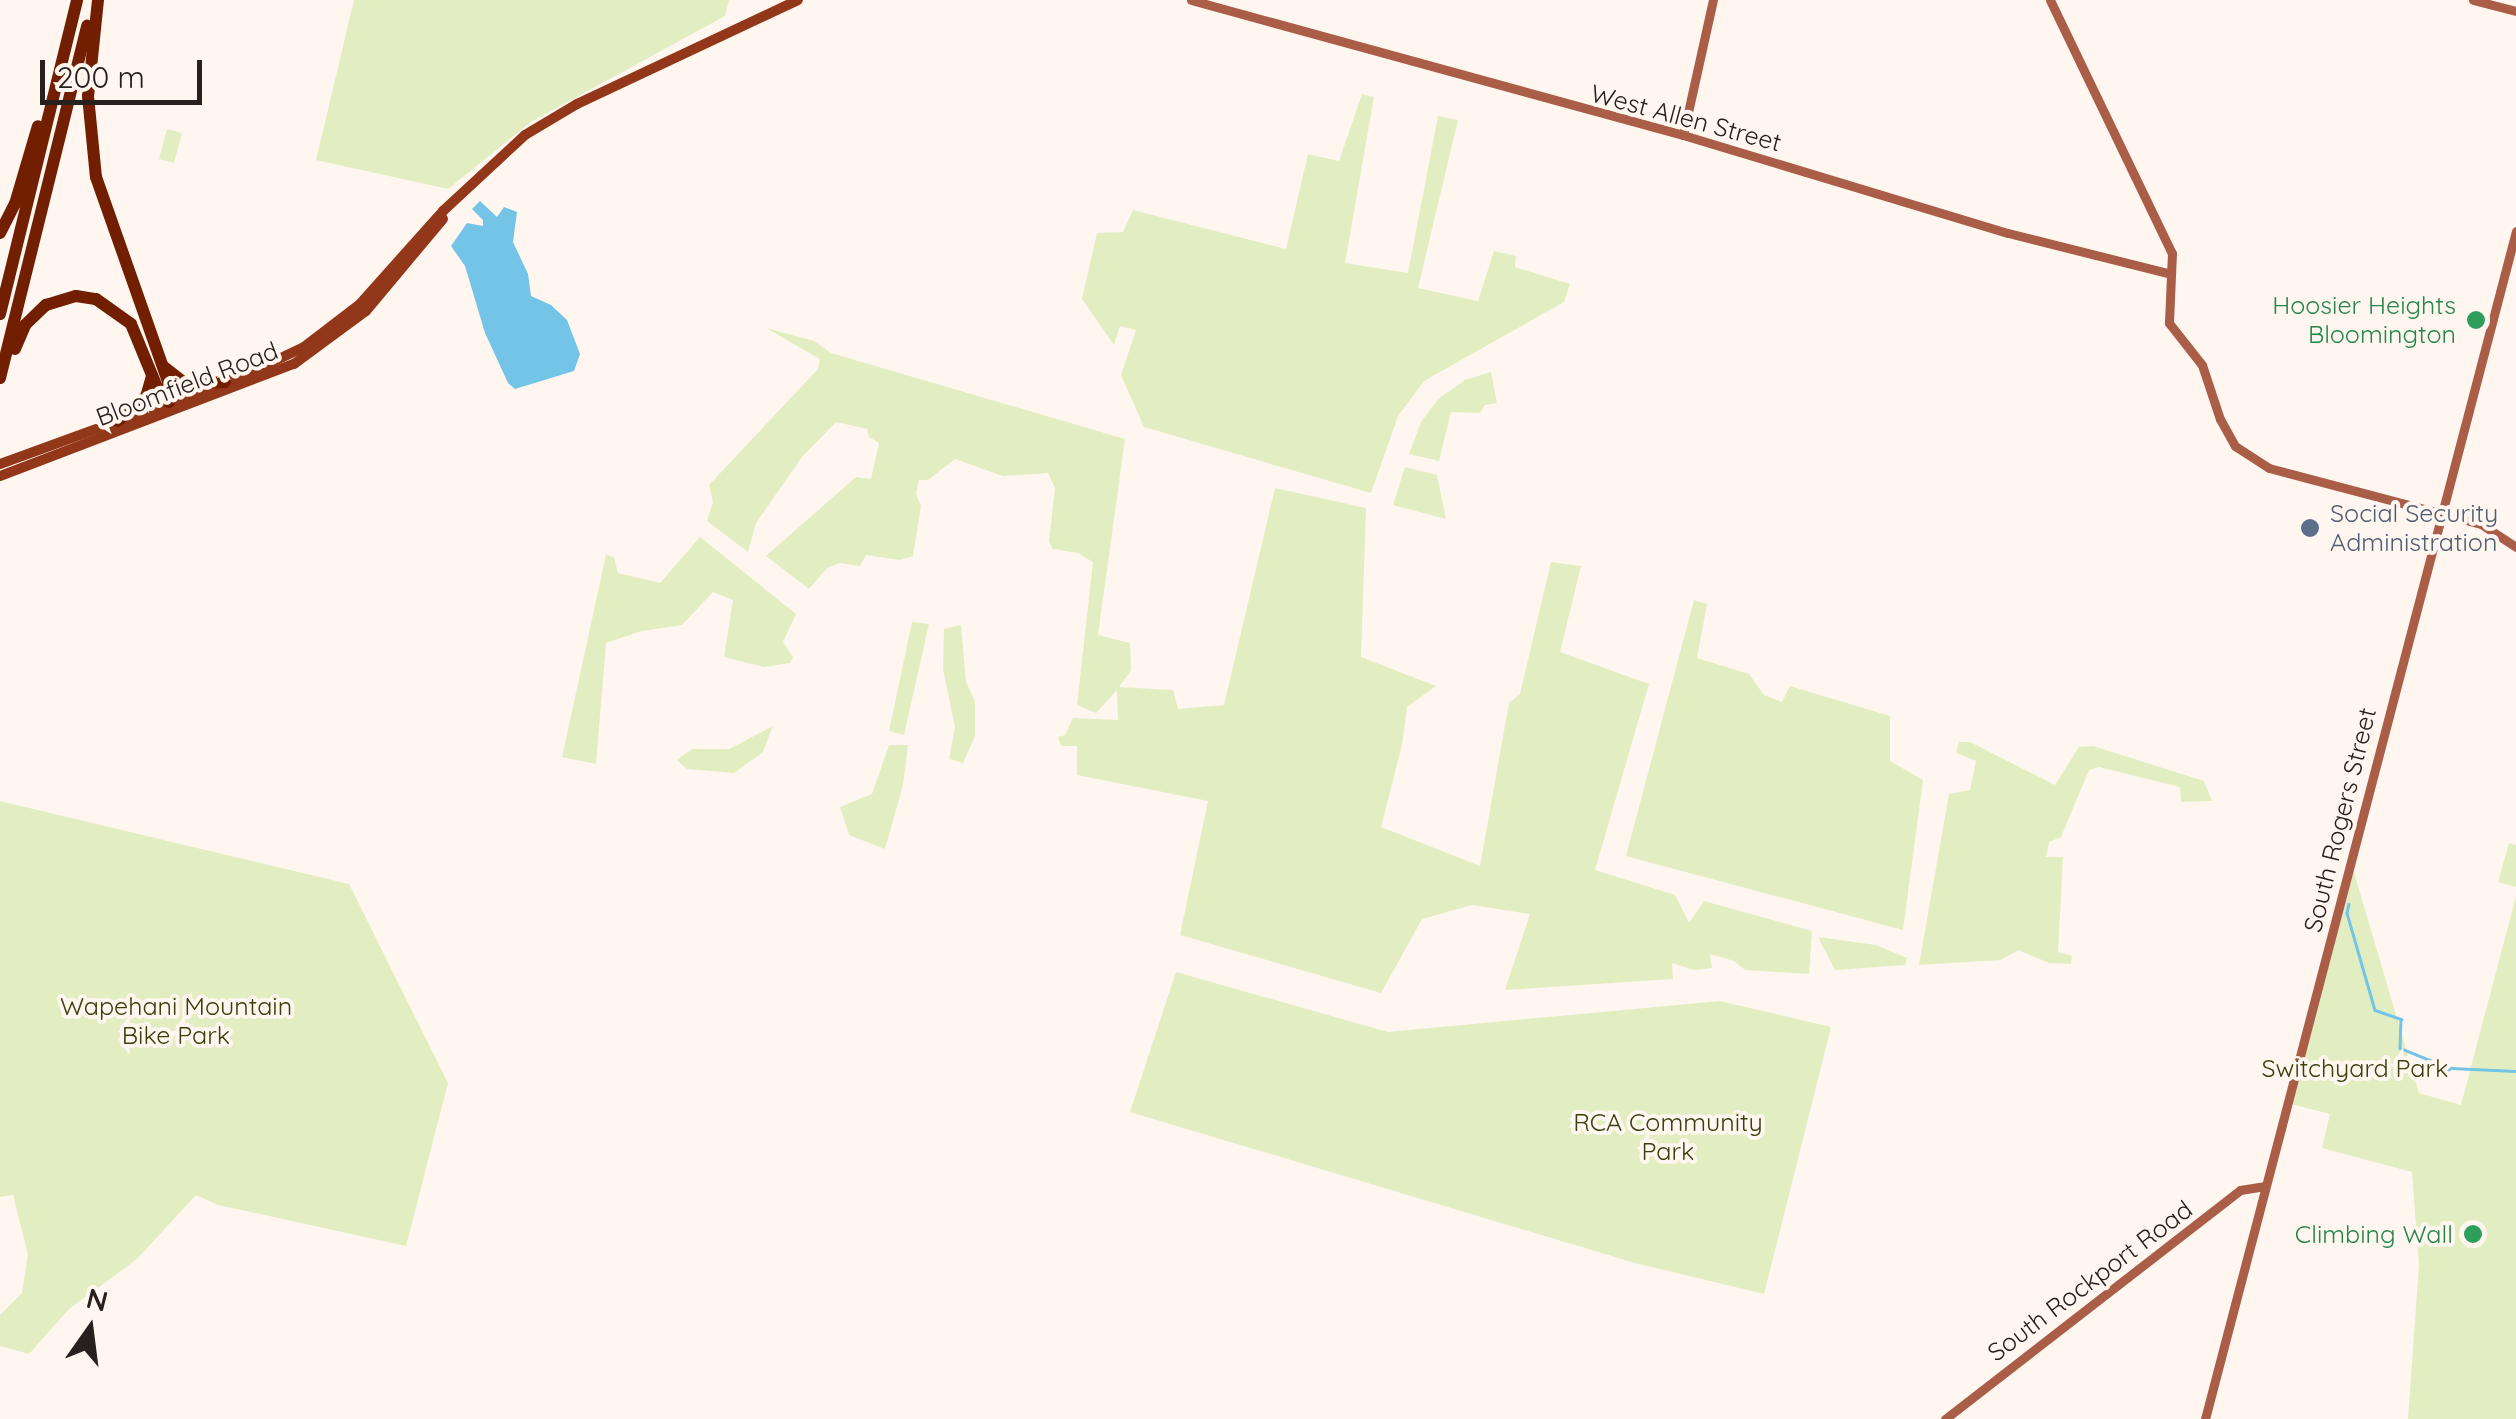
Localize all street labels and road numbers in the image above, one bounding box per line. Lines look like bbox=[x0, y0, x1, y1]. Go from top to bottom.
street label: West Allen Street bbox=[1587, 78, 1785, 158]
street label: Bloomfield Road bbox=[92, 335, 282, 433]
street label: South Rogers Street bbox=[2298, 705, 2382, 935]
street label: South Rockport Road bbox=[1982, 1194, 2198, 1368]

